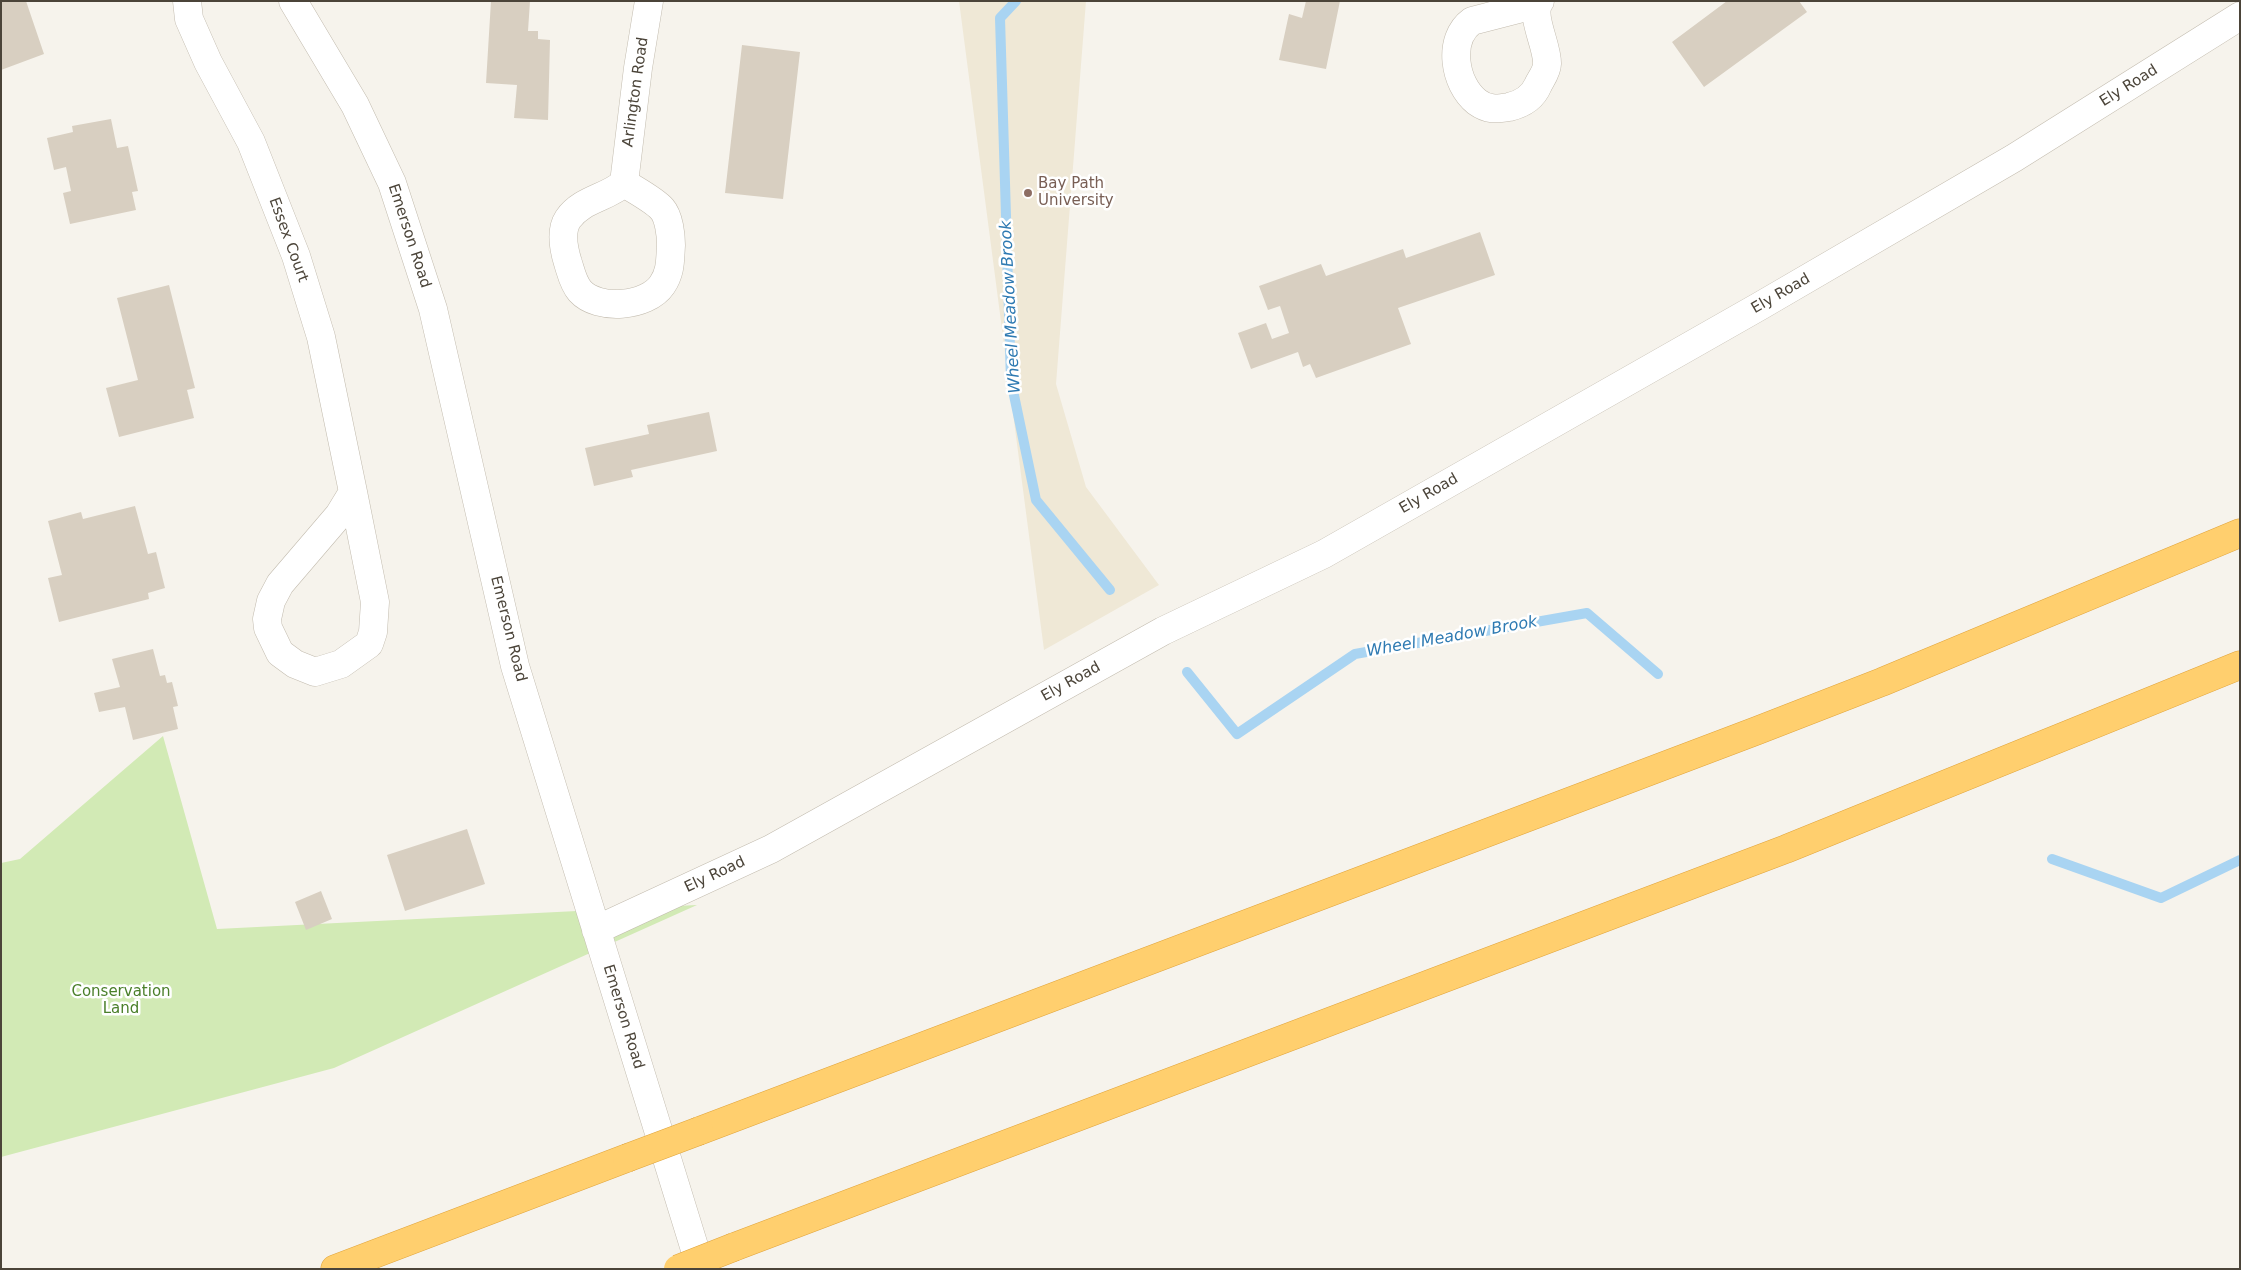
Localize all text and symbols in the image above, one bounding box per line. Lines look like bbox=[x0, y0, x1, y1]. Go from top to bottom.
street label: Arlington Road bbox=[619, 36, 653, 148]
street label: Ely Road bbox=[2097, 61, 2161, 111]
place label: Bay Path University bbox=[1038, 175, 1114, 210]
street label: Emerson Road bbox=[384, 182, 434, 290]
marker: Bay Path University bbox=[1022, 187, 1034, 199]
street label: Essex Court bbox=[264, 195, 312, 285]
water label: Wheel Meadow Brook bbox=[997, 220, 1025, 394]
street label: Ely Road bbox=[1748, 270, 1814, 318]
street label: Ely Road bbox=[1396, 470, 1462, 518]
street label: Emerson Road bbox=[486, 574, 530, 684]
water label: Wheel Meadow Brook bbox=[1365, 613, 1539, 661]
street label: Ely Road bbox=[1038, 658, 1104, 706]
street label: Ely Road bbox=[682, 853, 748, 897]
street label: Emerson Road bbox=[599, 963, 647, 1071]
park label: Conservation Land bbox=[71, 983, 171, 1018]

